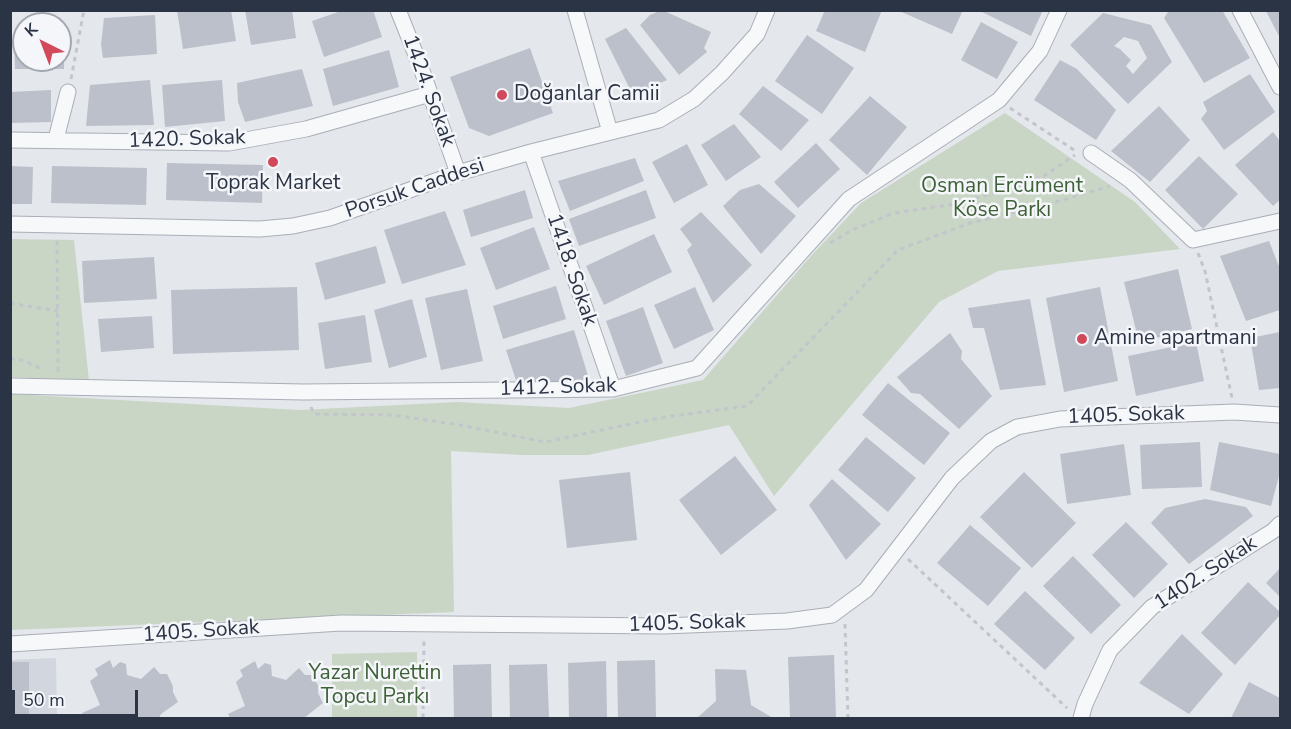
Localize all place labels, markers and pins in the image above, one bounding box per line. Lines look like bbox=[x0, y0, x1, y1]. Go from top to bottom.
place label: Doğanlar Camii bbox=[514, 82, 660, 108]
marker: Doğanlar Camii bbox=[495, 88, 509, 102]
marker: Toprak Market bbox=[266, 155, 280, 169]
place label: Toprak Market bbox=[206, 171, 340, 197]
place label: Amine apartmani bbox=[1094, 326, 1256, 352]
marker: Amine apartmani bbox=[1075, 332, 1089, 346]

